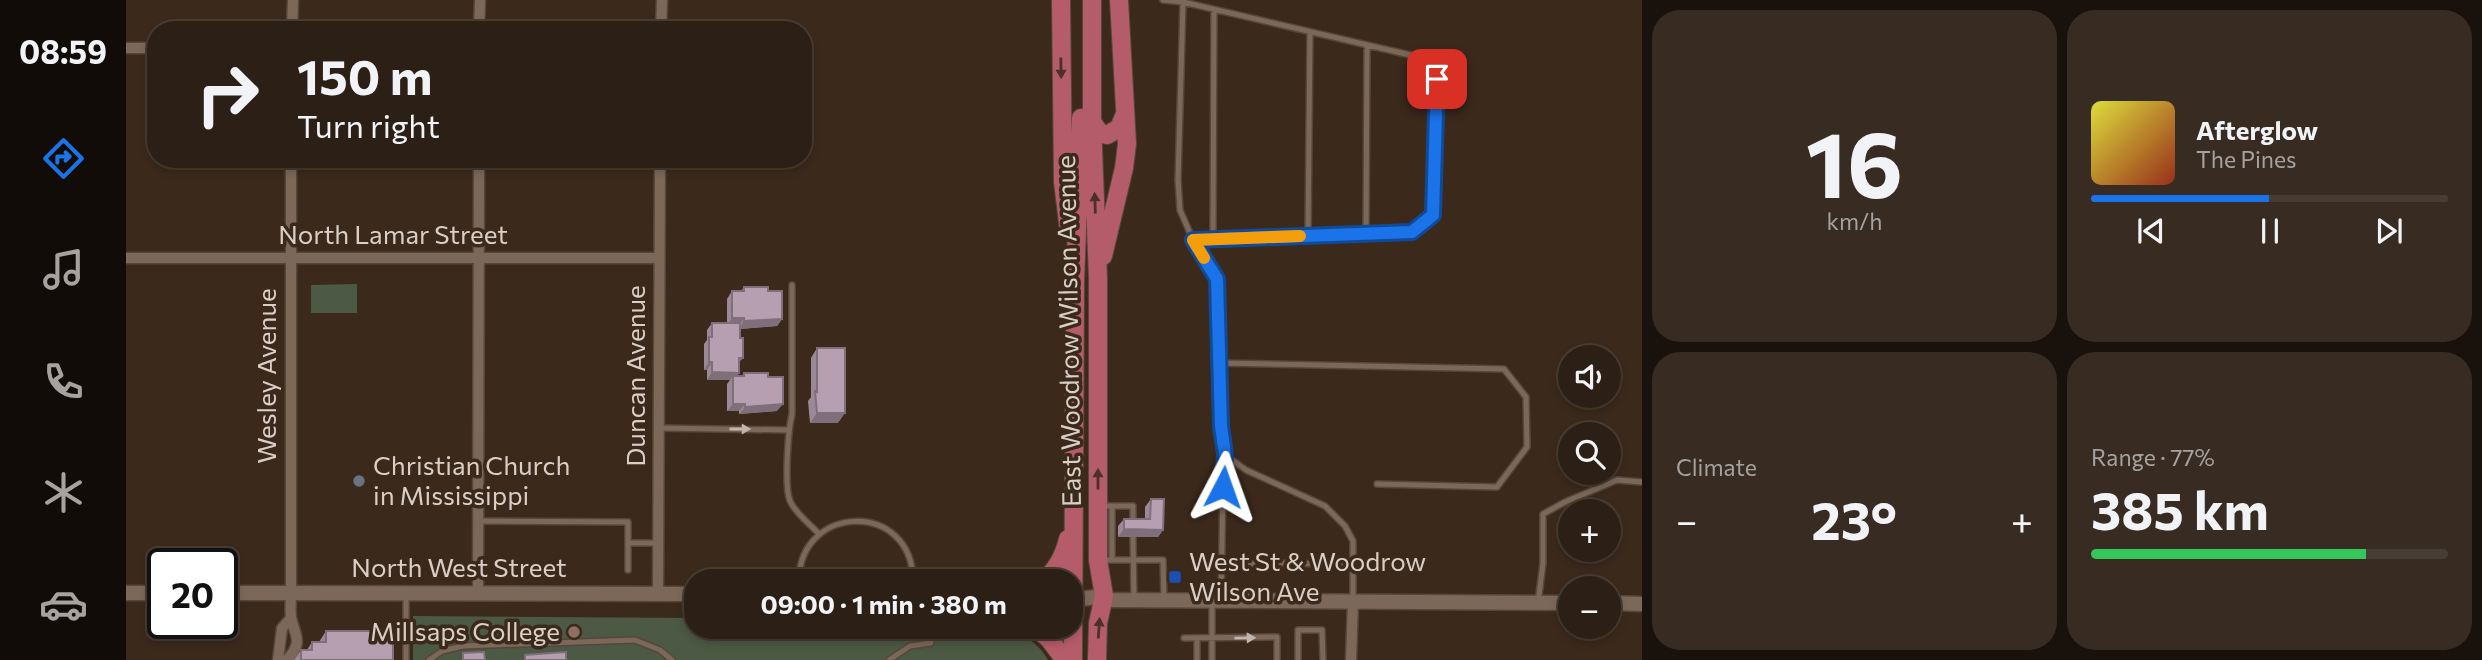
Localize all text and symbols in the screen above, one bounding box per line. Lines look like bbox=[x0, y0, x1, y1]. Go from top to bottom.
text: 08:59 bbox=[19, 31, 107, 71]
text: 150 m bbox=[297, 45, 432, 105]
icon: right bbox=[182, 49, 273, 140]
pin bbox=[1407, 49, 1467, 109]
one-way arrow bbox=[1055, 57, 1067, 79]
icon: arrive bbox=[1418, 60, 1456, 98]
text: Turn right bbox=[297, 105, 440, 145]
text: 16 bbox=[1806, 105, 1903, 217]
text: Afterglow bbox=[2196, 114, 2318, 145]
icon: directions bbox=[39, 134, 88, 183]
text: The Pines bbox=[2196, 145, 2297, 173]
street label: East Woodrow Wilson Avenue bbox=[1049, 155, 1086, 507]
one-way arrow bbox=[1090, 192, 1101, 214]
text: km/h bbox=[1827, 207, 1882, 235]
icon: previous bbox=[2132, 212, 2170, 250]
icon: pause bbox=[2251, 212, 2289, 250]
icon: next bbox=[2370, 212, 2408, 250]
street label: North Lamar Street bbox=[278, 218, 508, 249]
icon: music bbox=[39, 245, 88, 294]
street label: Duncan Avenue bbox=[619, 285, 650, 467]
street label: Wesley Avenue bbox=[250, 288, 281, 464]
map controls bbox=[1558, 345, 1621, 639]
button: sound bbox=[1558, 345, 1621, 408]
icon: phone bbox=[39, 357, 88, 406]
button: search bbox=[1558, 422, 1621, 485]
one-way arrow bbox=[729, 423, 751, 435]
text: Range · 77% bbox=[2091, 443, 2215, 471]
place label: Christian Church in Mississippi bbox=[373, 449, 570, 510]
position arrow bbox=[1186, 450, 1260, 524]
text: Climate bbox=[1676, 453, 1757, 481]
icon: climate bbox=[39, 468, 88, 517]
one-way arrow bbox=[1092, 468, 1104, 490]
marker: Christian Church in Mississippi bbox=[351, 473, 367, 489]
text: 385 km bbox=[2091, 477, 2269, 541]
text: 23° bbox=[1811, 487, 1897, 551]
text: − bbox=[1676, 496, 1698, 543]
text: + bbox=[2011, 496, 2033, 543]
button: + bbox=[1558, 499, 1621, 562]
place label: West St & Woodrow Wilson Ave bbox=[1189, 545, 1426, 606]
speed limit sign: 20 bbox=[147, 548, 238, 639]
street label: North West Street bbox=[351, 551, 567, 582]
marker: West St & Woodrow Wilson Ave bbox=[1167, 569, 1183, 585]
button: − bbox=[1558, 576, 1621, 639]
icon: car bbox=[39, 580, 88, 629]
text: 09:00 · 1 min · 380 m bbox=[760, 588, 1007, 619]
place label: Millsaps College bbox=[370, 615, 560, 646]
one-way arrow bbox=[1093, 617, 1104, 639]
marker: Millsaps College bbox=[566, 624, 582, 640]
one-way arrow bbox=[1234, 632, 1256, 644]

